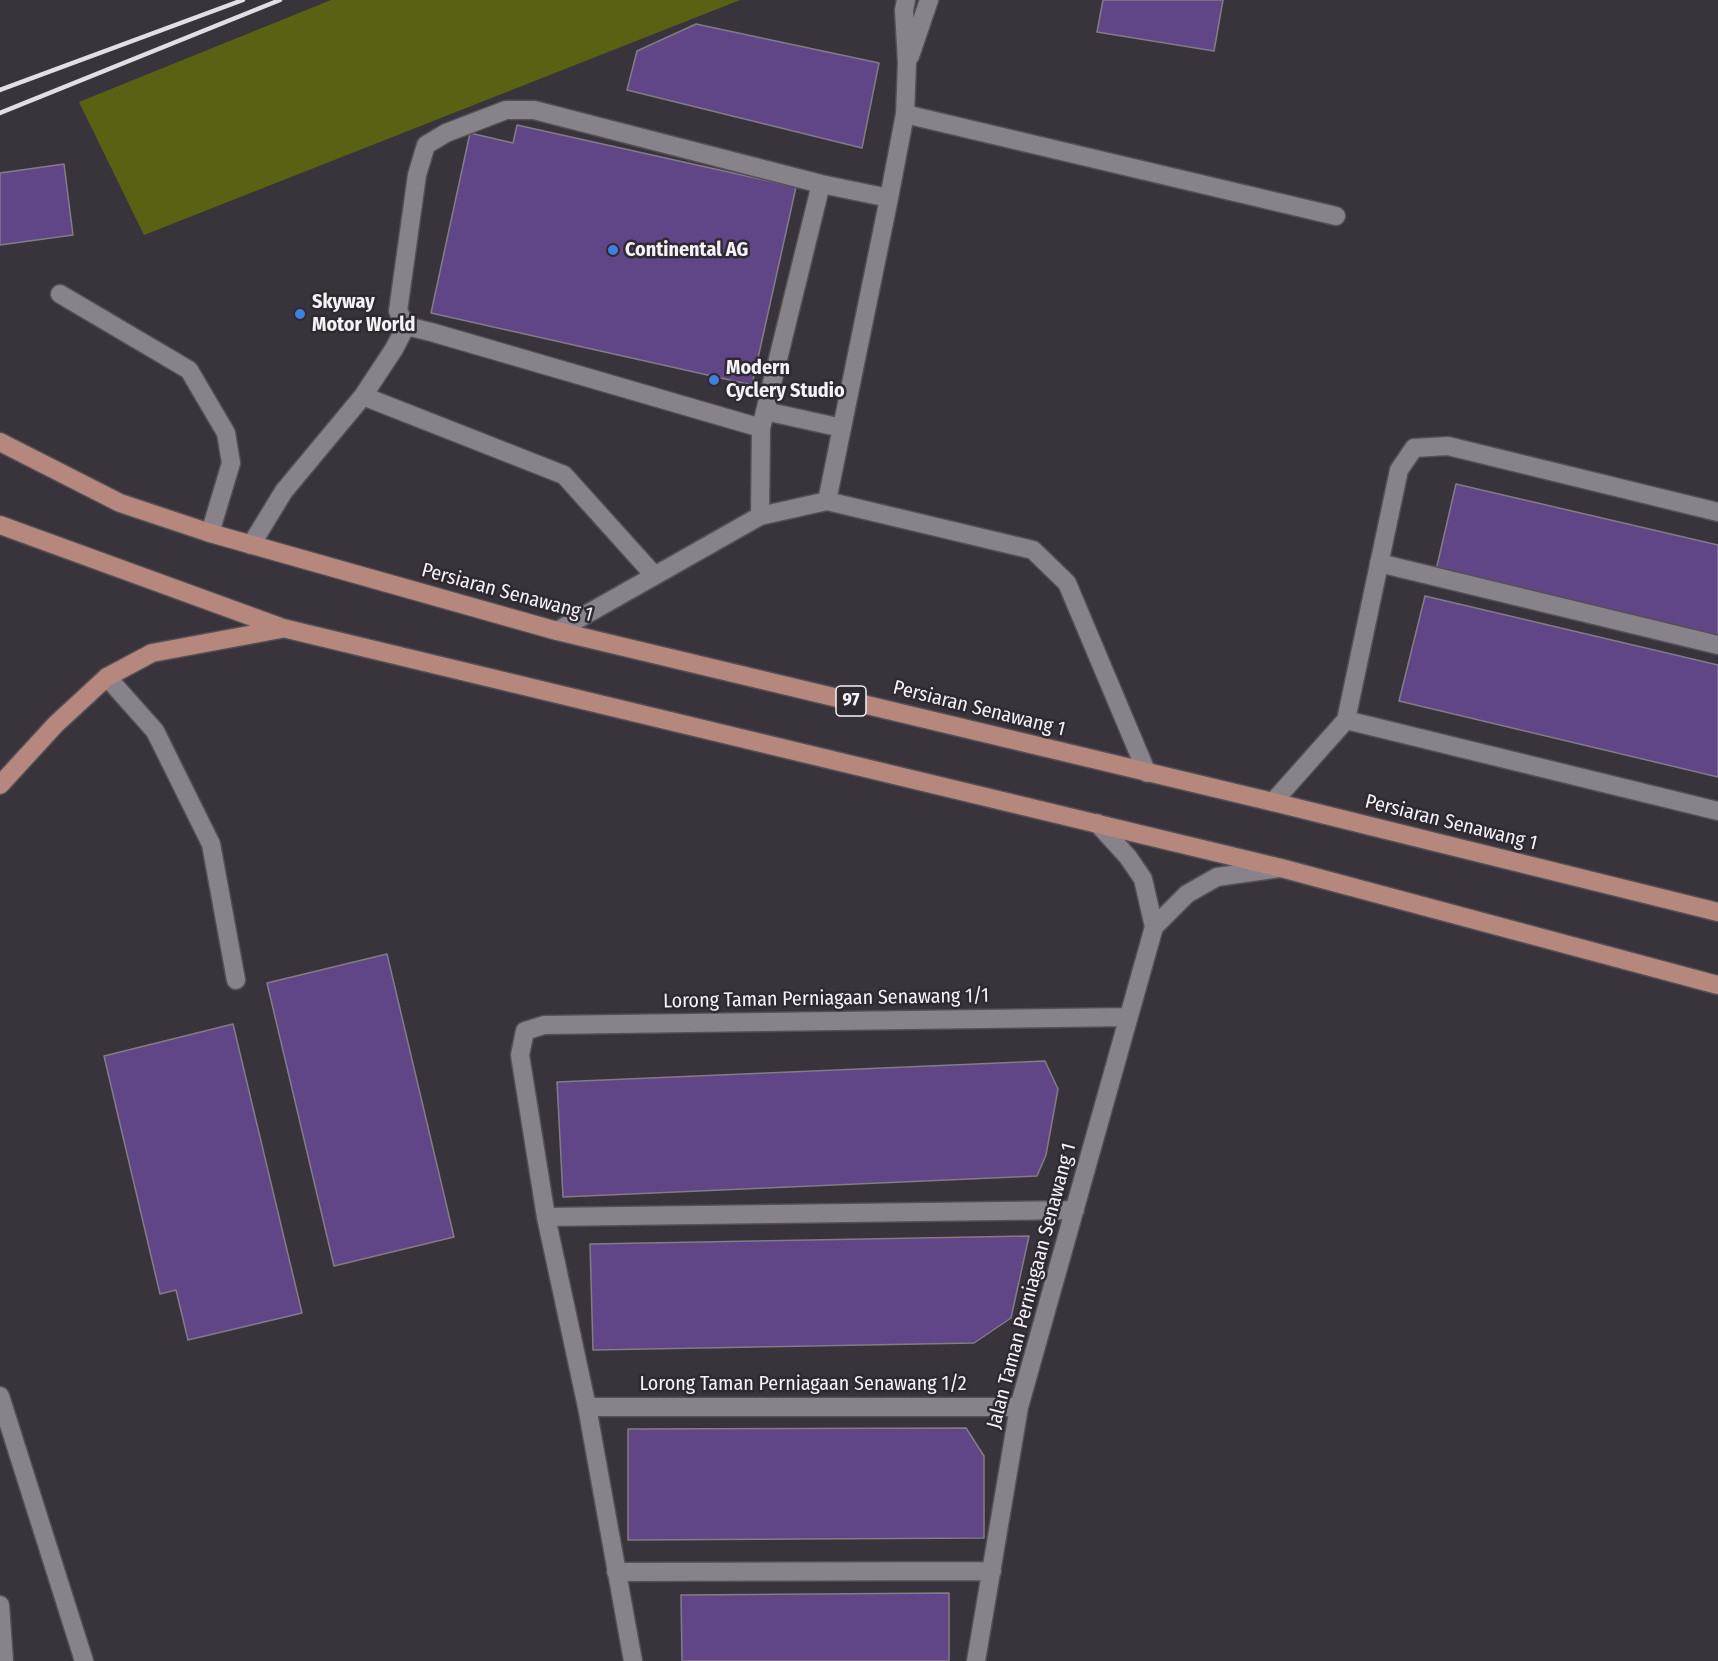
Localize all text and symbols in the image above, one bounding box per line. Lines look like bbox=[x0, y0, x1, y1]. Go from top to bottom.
place label: Continental AG bbox=[625, 238, 748, 262]
marker: Continental AG bbox=[606, 243, 620, 257]
place label: Skyway Motor World bbox=[312, 290, 415, 337]
marker: Skyway Motor World bbox=[293, 307, 307, 321]
place label: Modern Cyclery Studio bbox=[726, 356, 845, 403]
marker: Modern Cyclery Studio bbox=[707, 373, 721, 387]
street label: Persiaran Senawang 1 bbox=[419, 559, 595, 627]
street label: Persiaran Senawang 1 bbox=[891, 676, 1067, 742]
road number: 97 bbox=[836, 686, 866, 716]
street label: Persiaran Senawang 1 bbox=[1363, 790, 1539, 856]
street label: Lorong Taman Perniagaan Senawang 1/1 bbox=[663, 984, 989, 1014]
street label: Jalan Taman Perniagaan Senawang 1 bbox=[982, 1141, 1082, 1431]
street label: Lorong Taman Perniagaan Senawang 1/2 bbox=[639, 1372, 967, 1396]

